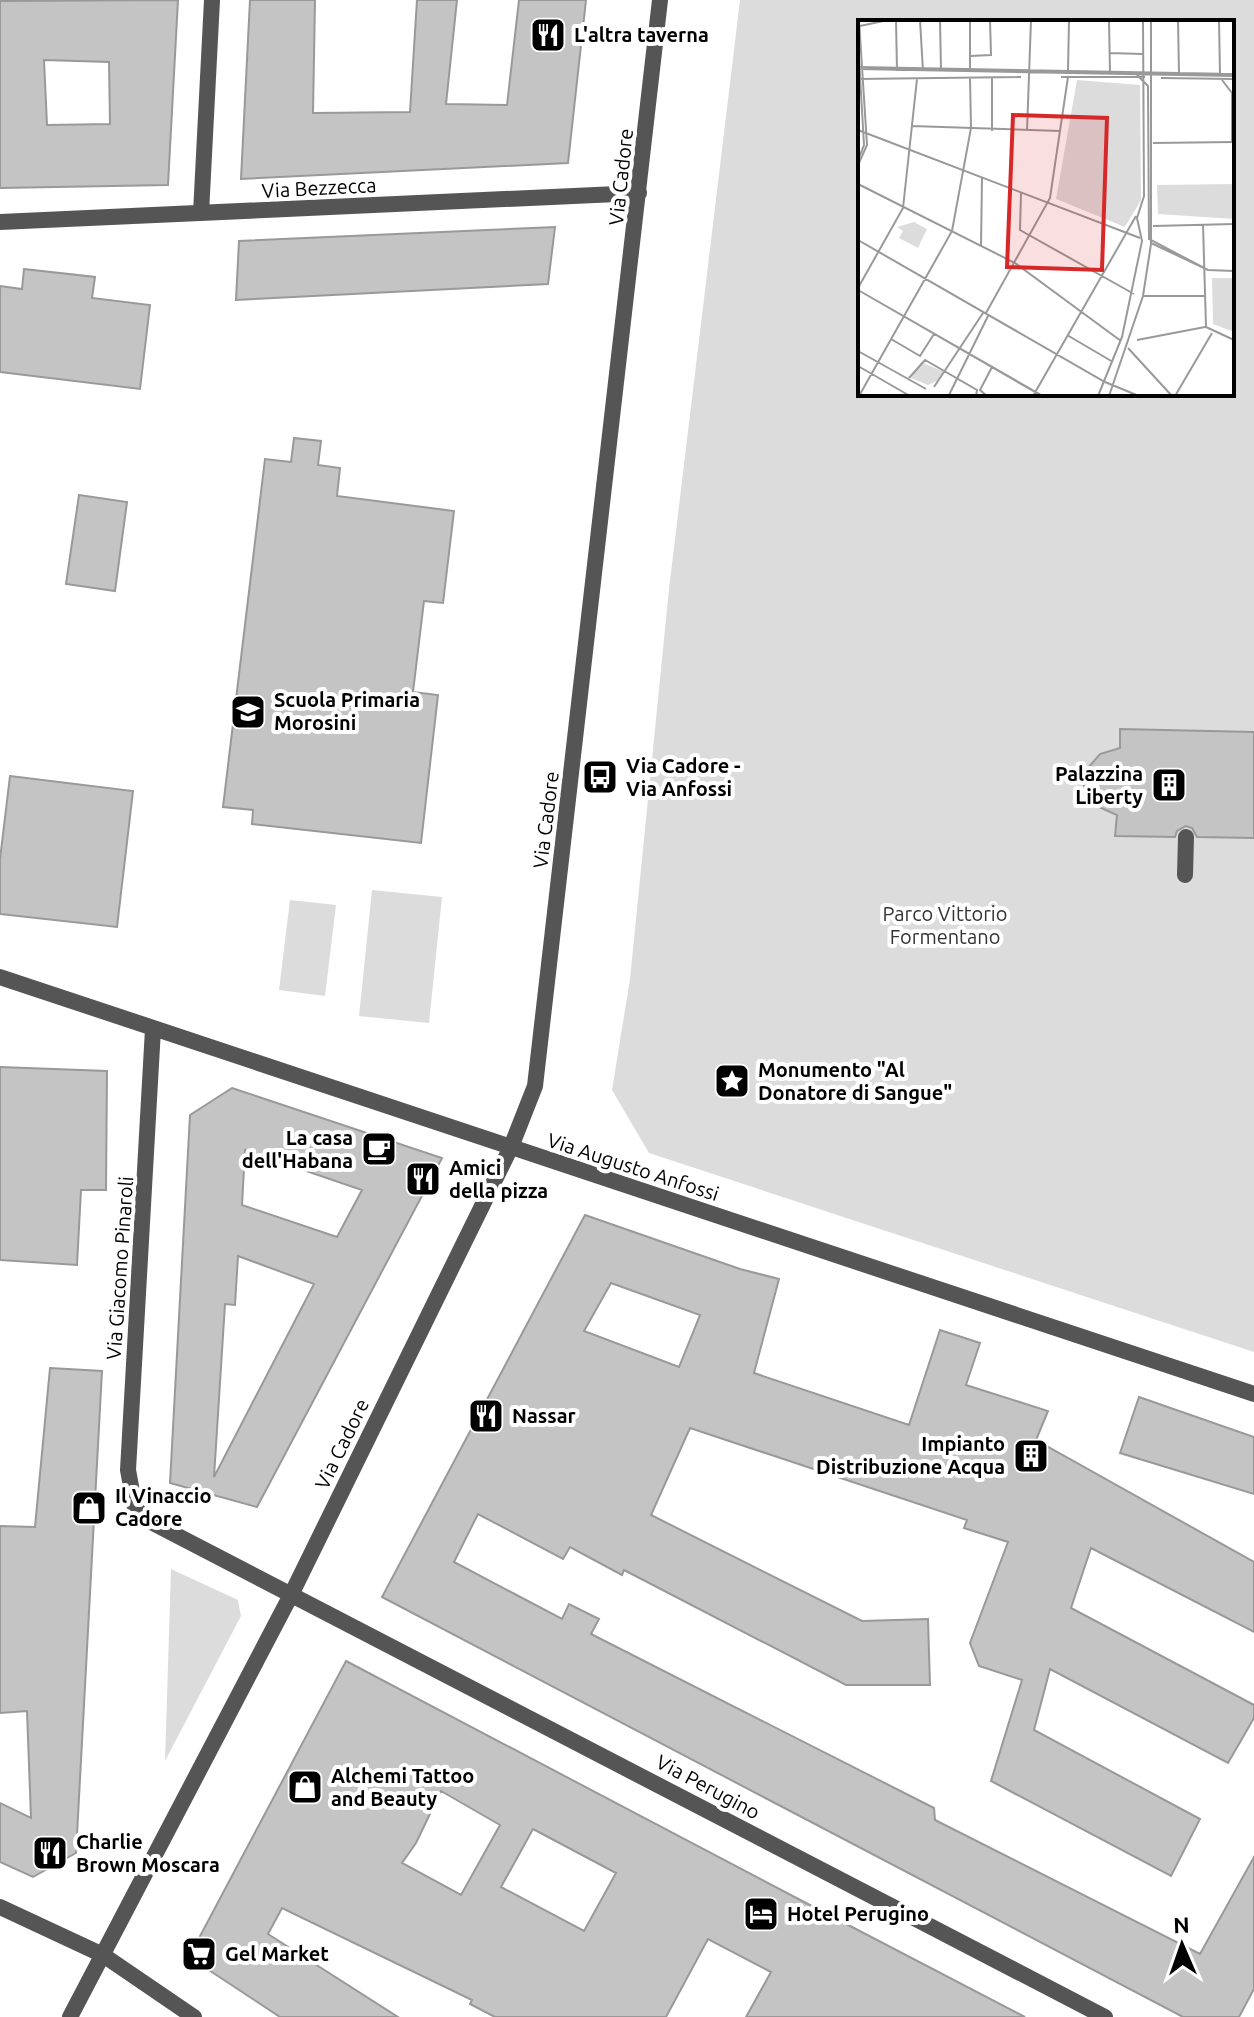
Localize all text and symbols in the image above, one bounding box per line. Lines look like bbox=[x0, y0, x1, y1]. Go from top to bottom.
restaurant icon: L'altra taverna bbox=[529, 16, 567, 54]
inset map bbox=[858, 20, 1234, 396]
place label: L'altra taverna bbox=[574, 23, 709, 46]
street label: Via Cadore bbox=[604, 127, 637, 227]
street label: Via Bezzecca bbox=[261, 173, 377, 202]
place label: Scuola Primaria Morosini bbox=[274, 688, 420, 734]
school or university icon: Scuola Primaria Morosini bbox=[229, 693, 267, 731]
place label: Via Cadore - Via Anfossi bbox=[626, 754, 741, 800]
bus stop icon: Via Cadore - Via Anfossi bbox=[581, 758, 619, 796]
place label: Palazzina Liberty bbox=[1055, 762, 1143, 808]
building icon: Palazzina Liberty bbox=[1150, 766, 1188, 804]
street label: Via Cadore bbox=[528, 770, 563, 870]
park label: Parco Vittorio Formentano bbox=[883, 902, 1007, 948]
place label: Monumento "Al Donatore di Sangue" bbox=[758, 1058, 952, 1104]
place icon: Monumento "Al Donatore di Sangue" bbox=[713, 1062, 751, 1100]
place label: La casa dell'Habana bbox=[242, 1126, 353, 1172]
street label: Via Augusto Anfossi bbox=[544, 1128, 722, 1205]
cafe icon: La casa dell'Habana bbox=[360, 1130, 398, 1168]
place label: Amici della pizza bbox=[449, 1156, 548, 1202]
restaurant icon: Amici della pizza bbox=[404, 1160, 442, 1198]
street label: Via Giacomo Pinaroli bbox=[102, 1175, 137, 1360]
street label: Via Cadore bbox=[310, 1395, 373, 1493]
restaurant icon: Nassar bbox=[467, 1397, 505, 1435]
place label: Nassar bbox=[512, 1404, 577, 1427]
place label: Impianto Distribuzione Acqua bbox=[816, 1432, 1005, 1478]
building icon: Impianto Distribuzione Acqua bbox=[1012, 1437, 1050, 1475]
place label: Il Vinaccio Cadore bbox=[115, 1484, 211, 1530]
shop icon: Il Vinaccio Cadore bbox=[70, 1489, 108, 1527]
street label: Via Perugino bbox=[652, 1750, 764, 1824]
place label: Alchemi Tattoo and Beauty bbox=[331, 1764, 474, 1810]
shop icon: Alchemi Tattoo and Beauty bbox=[286, 1768, 324, 1806]
place label: Charlie Brown Moscara bbox=[76, 1830, 220, 1876]
restaurant icon: Charlie Brown Moscara bbox=[31, 1834, 69, 1872]
hotel icon: Hotel Perugino bbox=[742, 1895, 780, 1933]
place label: Hotel Perugino bbox=[787, 1902, 929, 1925]
north arrow bbox=[1142, 1905, 1222, 1985]
text: N bbox=[1173, 1912, 1190, 1937]
supermarket icon: Gel Market bbox=[180, 1935, 218, 1973]
place label: Gel Market bbox=[225, 1942, 329, 1965]

